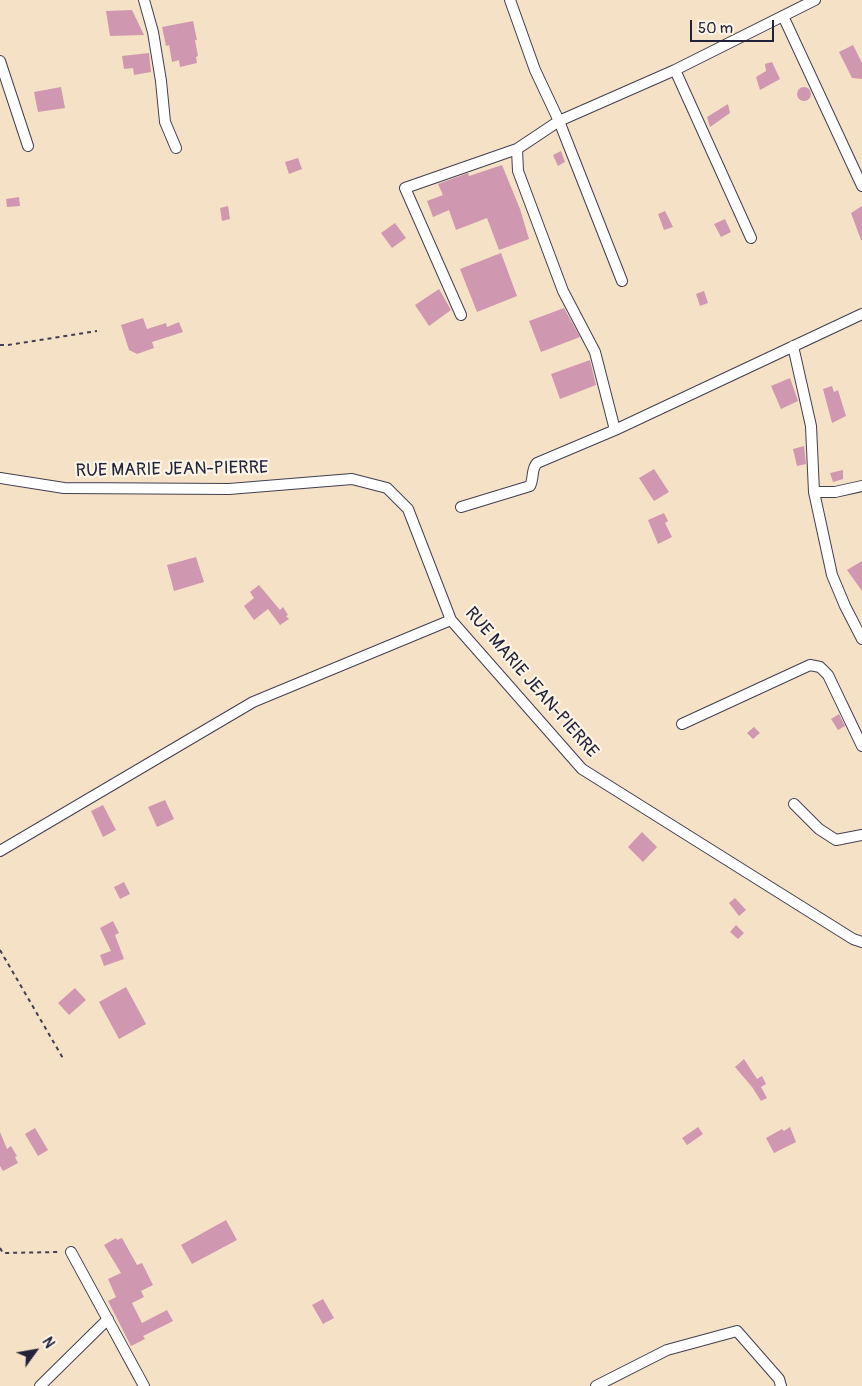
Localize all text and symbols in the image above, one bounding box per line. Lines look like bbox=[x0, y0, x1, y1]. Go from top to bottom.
scale bar bbox=[692, 10, 776, 42]
text: 50 m bbox=[698, 19, 733, 38]
street label: RUE MARIE JEAN-PIERRE bbox=[75, 458, 269, 482]
street label: RUE MARIE JEAN-PIERRE bbox=[460, 603, 602, 763]
north arrow bbox=[10, 1326, 60, 1376]
text: N bbox=[38, 1334, 58, 1351]

